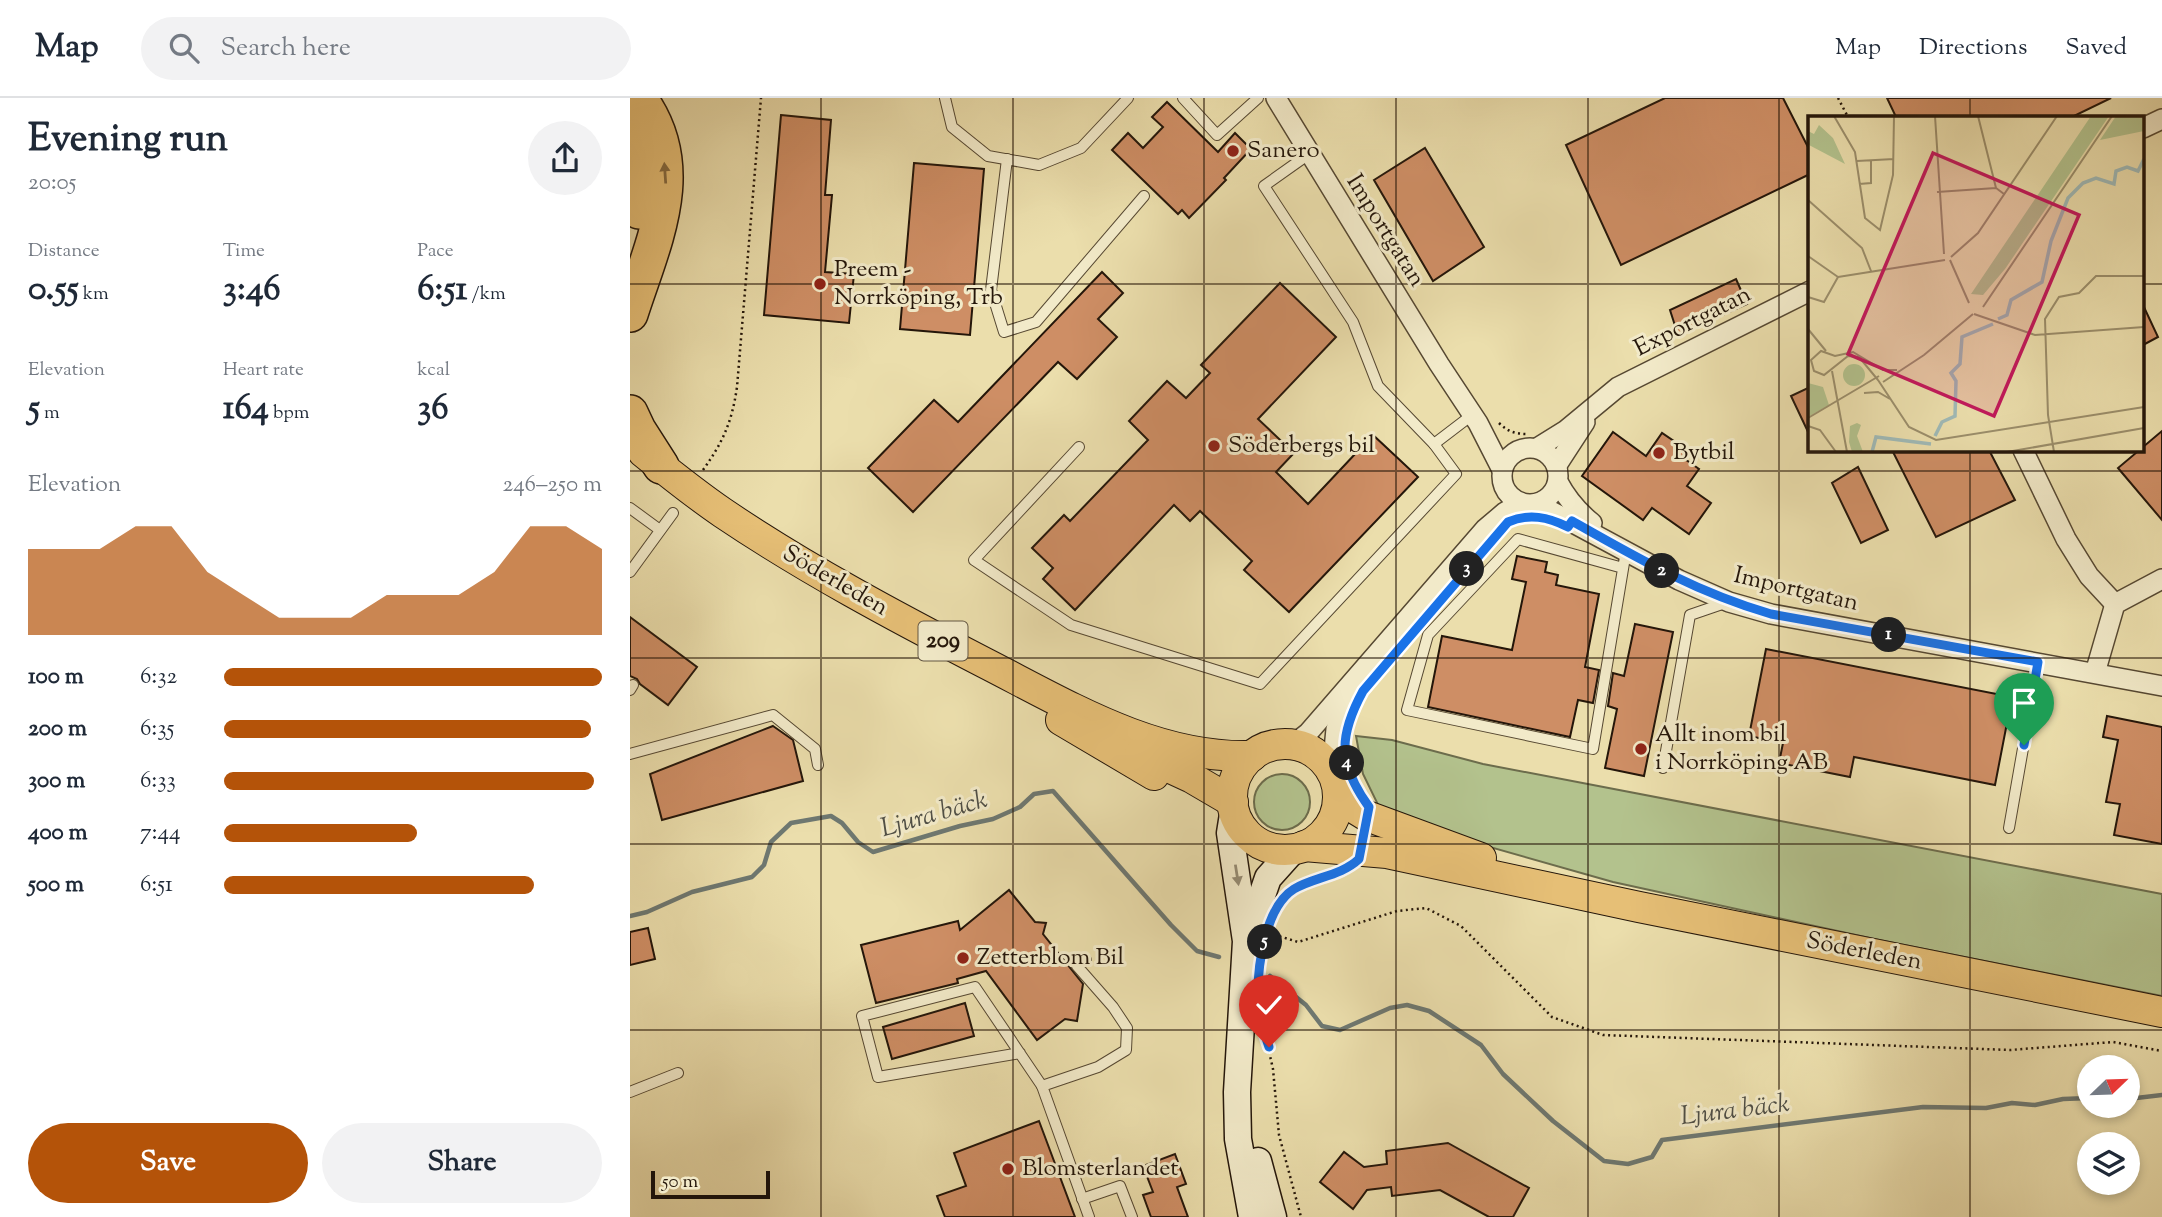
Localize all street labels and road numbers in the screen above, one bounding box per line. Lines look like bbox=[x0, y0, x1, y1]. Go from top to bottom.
street label: Importgatan bbox=[1337, 168, 1433, 294]
street label: Exportgatan bbox=[1629, 278, 1757, 366]
street label: Söderleden bbox=[776, 537, 894, 625]
street label: Importgatan bbox=[1730, 559, 1862, 621]
road number: 209 bbox=[918, 622, 968, 660]
street label: Söderleden bbox=[1803, 924, 1925, 980]

